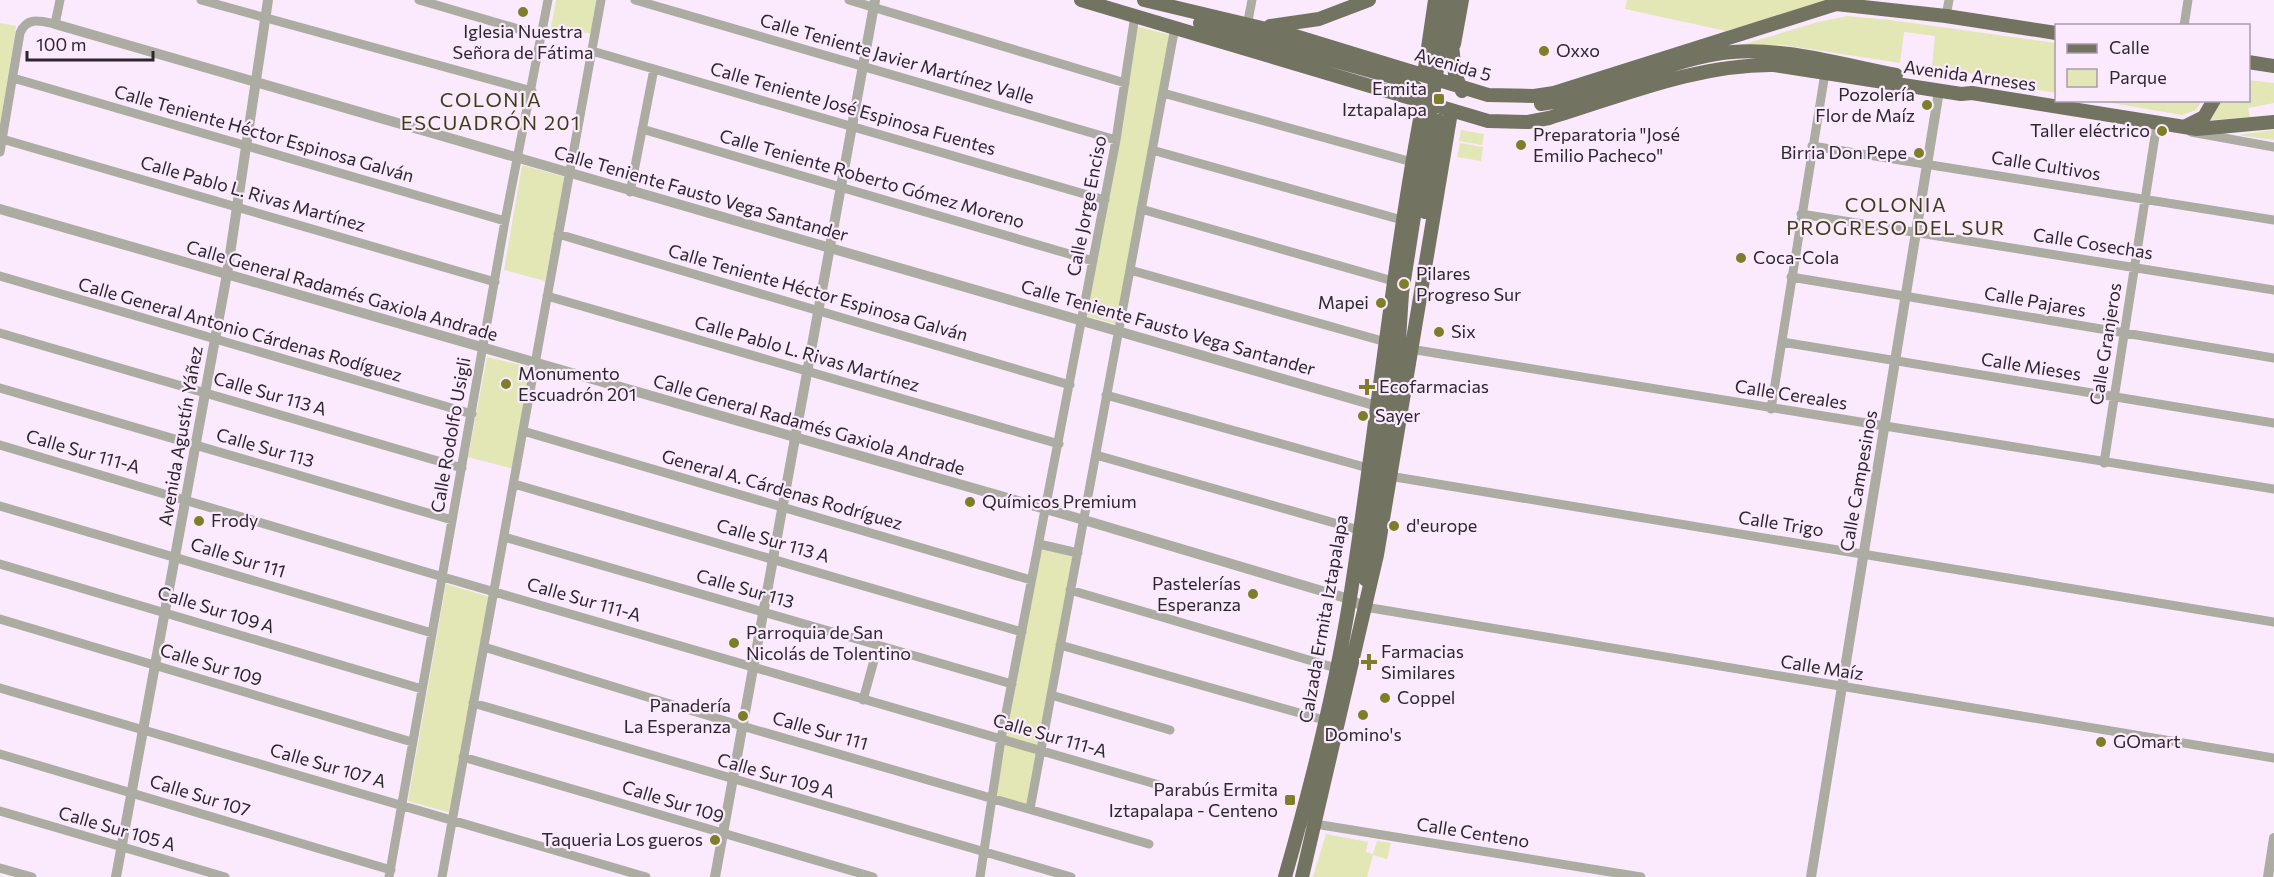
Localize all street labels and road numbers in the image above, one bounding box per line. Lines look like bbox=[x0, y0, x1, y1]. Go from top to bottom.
street label: Calle Teniente Javier Martínez Valle bbox=[758, 8, 1037, 108]
street label: Avenida 5 bbox=[1412, 43, 1494, 85]
street label: Avenida Arneses bbox=[1902, 55, 2038, 95]
street label: Calle Teniente José Espinosa Fuentes bbox=[708, 57, 999, 159]
street label: Calle Teniente Héctor Espinosa Galván bbox=[112, 80, 417, 186]
street label: Calle Teniente Roberto Gómez Moreno bbox=[717, 124, 1027, 232]
street label: Calle Jorge Enciso bbox=[1062, 134, 1110, 278]
street label: Calle Teniente Fausto Vega Santander bbox=[552, 140, 851, 246]
street label: Calle Cultivos bbox=[1990, 146, 2102, 185]
street label: Calle Pablo L. Rivas Martínez bbox=[138, 150, 368, 236]
street label: Calle Cosechas bbox=[2032, 223, 2155, 263]
street label: Calle General Radamés Gaxiola Andrade bbox=[184, 235, 501, 345]
street label: Calle Teniente Héctor Espinosa Galván bbox=[666, 239, 971, 345]
street label: Calle General Antonio Cárdenas Rodíguez bbox=[76, 272, 405, 386]
street label: Calle Teniente Fausto Vega Santander bbox=[1019, 274, 1318, 380]
street label: Calle Pajares bbox=[1982, 281, 2088, 321]
street label: Calle Granjeros bbox=[2084, 281, 2126, 407]
street label: Calle Pablo L. Rivas Martínez bbox=[692, 310, 922, 396]
street label: Avenida Agustín Yáñez bbox=[153, 344, 207, 527]
street label: Calle Mieses bbox=[1980, 347, 2083, 385]
street label: Calle Rodolfo Usigli bbox=[426, 355, 475, 514]
street label: Calle Sur 113 A bbox=[211, 366, 329, 420]
street label: Calle General Radamés Gaxiola Andrade bbox=[651, 369, 968, 479]
street label: Calle Cereales bbox=[1733, 374, 1849, 414]
street label: Calle Campesinos bbox=[1835, 408, 1881, 553]
street label: Calle Sur 113 bbox=[214, 423, 317, 471]
street label: Calle Sur 111-A bbox=[24, 424, 143, 478]
street label: General A. Cárdenas Rodríguez bbox=[659, 444, 905, 534]
street label: Calle Trigo bbox=[1737, 505, 1825, 541]
street label: Calle Sur 113 A bbox=[714, 513, 832, 567]
street label: Calzada Ermita Iztapalapa bbox=[1294, 513, 1352, 725]
street label: Calle Sur 111 bbox=[188, 532, 288, 582]
street label: Calle Sur 113 bbox=[694, 564, 797, 612]
street label: Calle Sur 111-A bbox=[525, 572, 644, 626]
street label: Calle Sur 109 A bbox=[155, 581, 278, 637]
street label: Calle Sur 109 bbox=[158, 638, 265, 690]
street label: Calle Maíz bbox=[1779, 650, 1865, 684]
street label: Calle Sur 111 bbox=[770, 706, 870, 754]
street label: Calle Sur 111-A bbox=[991, 708, 1110, 762]
street label: Calle Sur 107 A bbox=[268, 738, 389, 792]
street label: Calle Sur 109 A bbox=[715, 748, 838, 802]
street label: Calle Sur 107 bbox=[147, 769, 253, 821]
street label: Calle Sur 109 bbox=[620, 775, 727, 827]
street label: Calle Sur 105 A bbox=[56, 801, 178, 855]
street label: Calle Centeno bbox=[1415, 812, 1531, 852]

